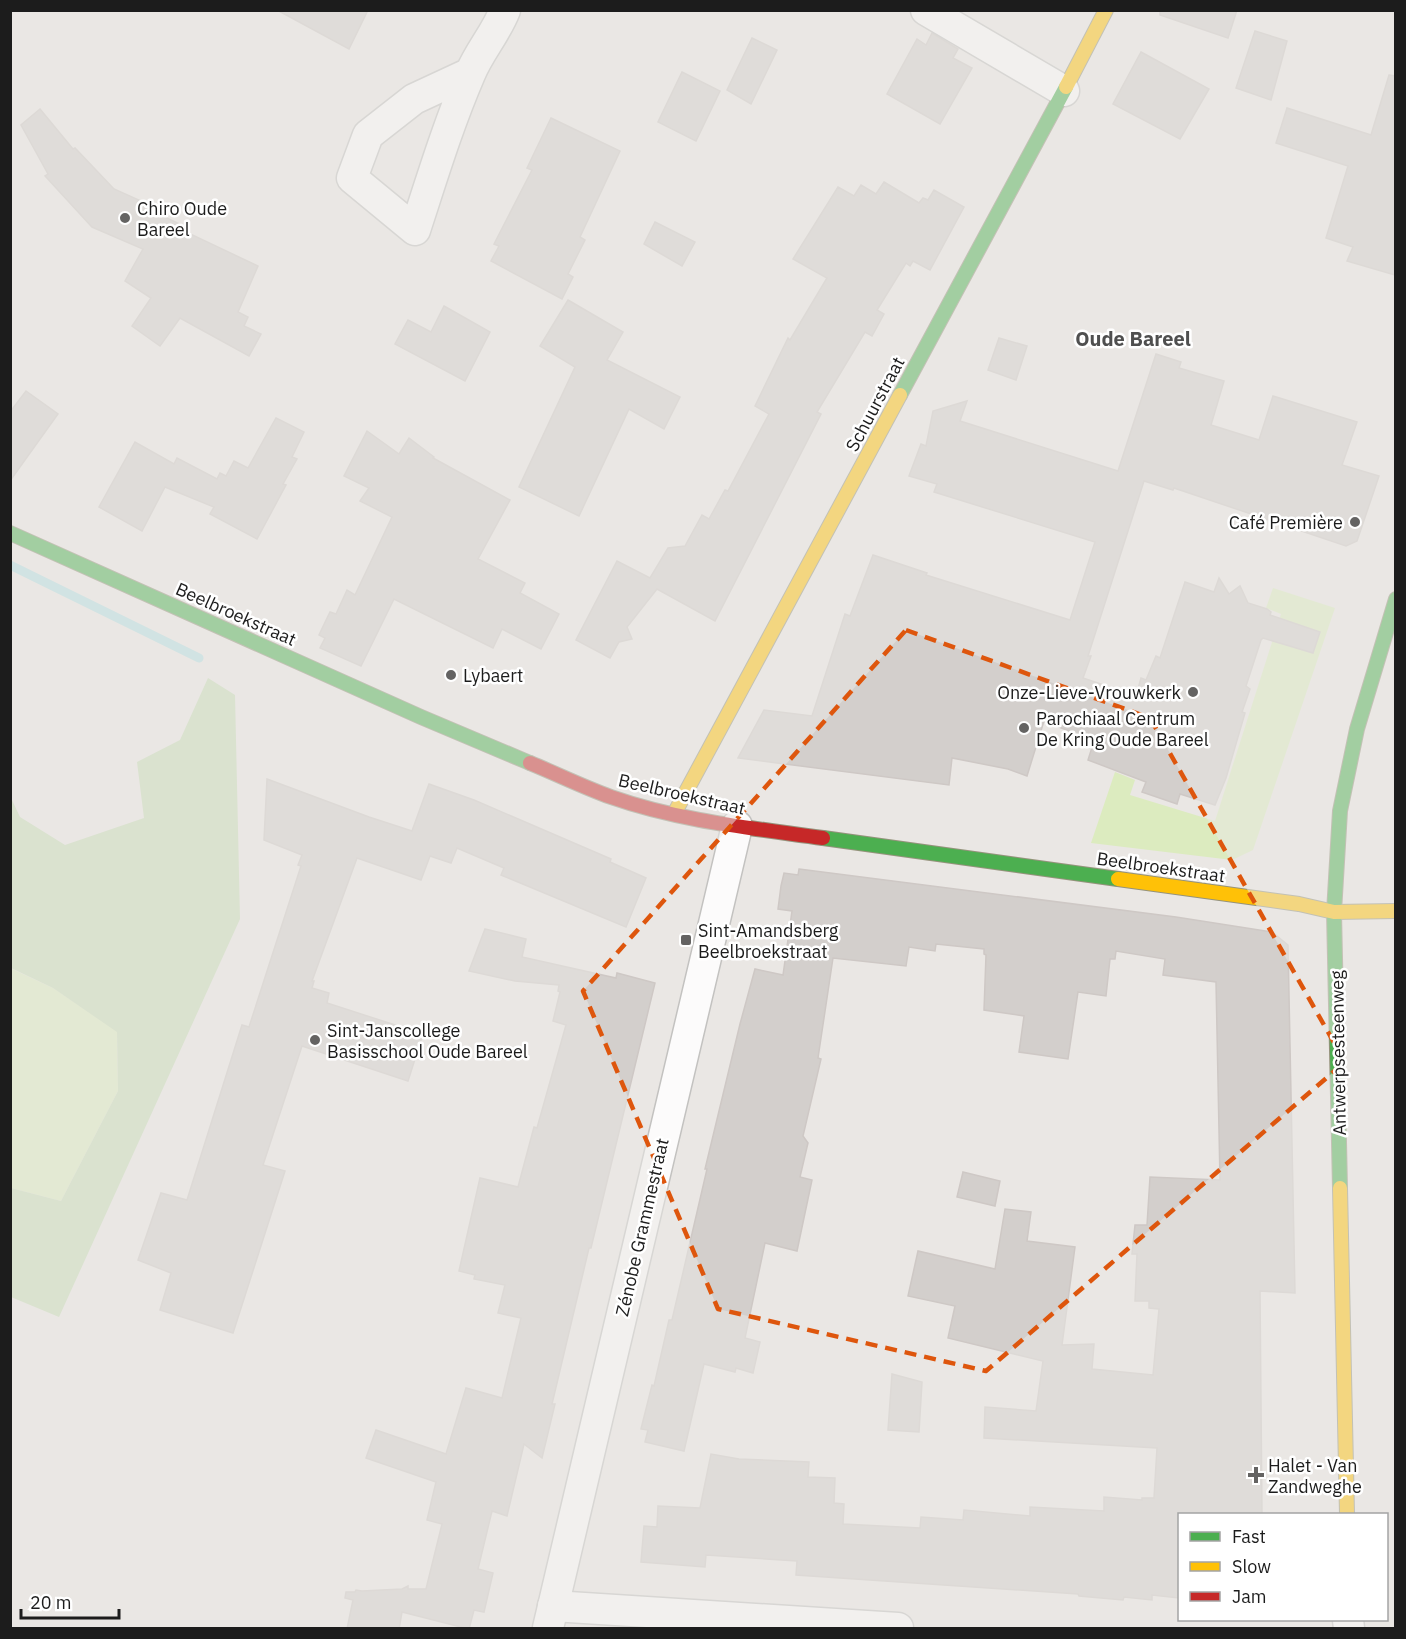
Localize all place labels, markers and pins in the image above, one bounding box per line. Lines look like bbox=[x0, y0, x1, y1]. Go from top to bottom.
place label: Chiro Oude Bareel bbox=[137, 197, 227, 241]
marker: Chiro Oude Bareel bbox=[118, 211, 132, 225]
place label: Café Première bbox=[1229, 511, 1343, 534]
marker: Café Première bbox=[1348, 515, 1362, 529]
place label: Lybaert bbox=[463, 664, 523, 687]
marker: Lybaert bbox=[444, 668, 458, 682]
place label: Onze-Lieve-Vrouwkerk bbox=[997, 681, 1182, 704]
marker: Onze-Lieve-Vrouwkerk bbox=[1186, 685, 1200, 699]
place label: Parochiaal Centrum De Kring Oude Bareel bbox=[1036, 707, 1209, 751]
marker: Parochiaal Centrum De Kring Oude Bareel bbox=[1017, 721, 1031, 735]
place label: Sint-Amandsberg Beelbroekstraat bbox=[698, 919, 839, 963]
marker: Sint-Amandsberg Beelbroekstraat bbox=[679, 933, 693, 947]
place label: Sint-Janscollege Basisschool Oude Bareel bbox=[327, 1019, 528, 1063]
marker: Sint-Janscollege Basisschool Oude Bareel bbox=[308, 1033, 322, 1047]
place label: Halet - Van Zandweghe bbox=[1268, 1454, 1362, 1498]
marker: Halet - Van Zandweghe bbox=[1249, 1468, 1263, 1482]

